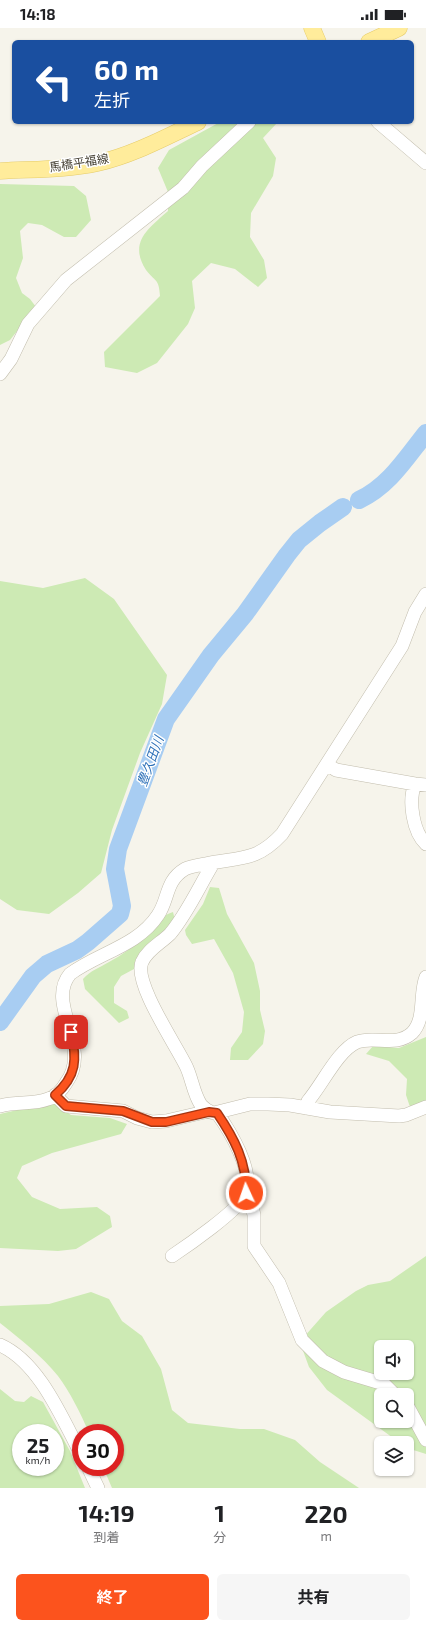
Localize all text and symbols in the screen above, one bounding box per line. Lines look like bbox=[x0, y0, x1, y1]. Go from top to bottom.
text: 14:18 bbox=[20, 5, 56, 23]
text: 60 m bbox=[94, 52, 159, 86]
icon: left bbox=[28, 56, 80, 108]
text: 左折 bbox=[94, 89, 130, 111]
street label: 馬橋平福線 bbox=[48, 150, 110, 174]
water label: 豊久田川 bbox=[134, 732, 167, 788]
pin bbox=[54, 1015, 88, 1049]
icon: arrive bbox=[60, 1021, 82, 1043]
position arrow bbox=[225, 1172, 267, 1214]
map controls bbox=[374, 1340, 414, 1476]
button: sound bbox=[374, 1340, 414, 1380]
button: search bbox=[374, 1388, 414, 1428]
speed limit sign: 30 bbox=[72, 1424, 124, 1476]
text: 25 bbox=[27, 1433, 49, 1457]
button: layers bbox=[374, 1436, 414, 1476]
text: km/h bbox=[26, 1454, 50, 1466]
text: 14:19 bbox=[78, 1498, 135, 1527]
text: 1 bbox=[214, 1498, 225, 1527]
text: 220 bbox=[305, 1499, 348, 1528]
text: m bbox=[320, 1528, 332, 1544]
text: 到着 bbox=[94, 1529, 120, 1545]
text: 分 bbox=[213, 1529, 226, 1545]
button: 終了 bbox=[16, 1574, 209, 1620]
button: 共有 bbox=[217, 1574, 410, 1620]

